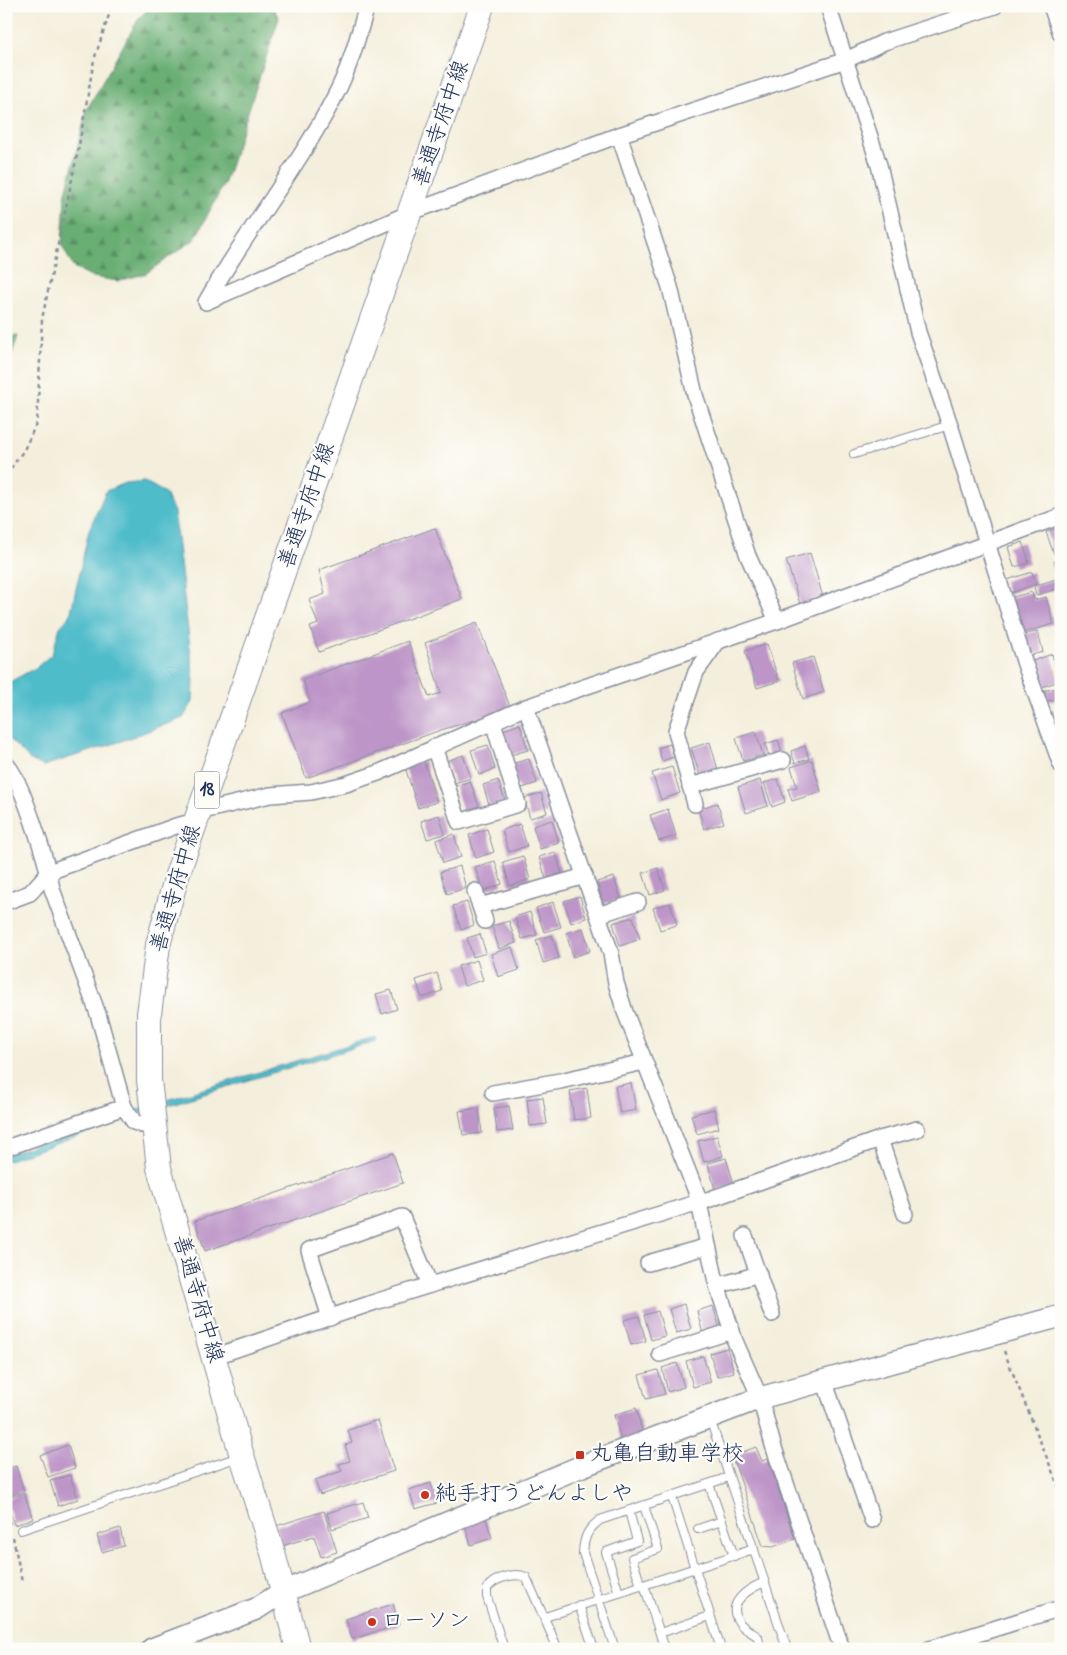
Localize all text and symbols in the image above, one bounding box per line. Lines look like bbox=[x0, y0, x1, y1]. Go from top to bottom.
street label: 善通寺府中線 bbox=[405, 56, 479, 192]
street label: 善通寺府中線 bbox=[271, 438, 345, 574]
road number: 18 bbox=[194, 772, 220, 808]
street label: 善通寺府中線 bbox=[143, 821, 211, 957]
street label: 善通寺府中線 bbox=[163, 1231, 231, 1367]
place label: 丸亀自動車学校 bbox=[590, 1439, 744, 1471]
marker: 丸亀自動車学校 bbox=[574, 1449, 586, 1461]
place label: 純手打うどんよしや bbox=[435, 1479, 633, 1511]
marker: 純手打うどんよしや bbox=[419, 1489, 431, 1501]
place label: ローソン bbox=[382, 1606, 470, 1638]
marker: ローソン bbox=[366, 1616, 378, 1628]

